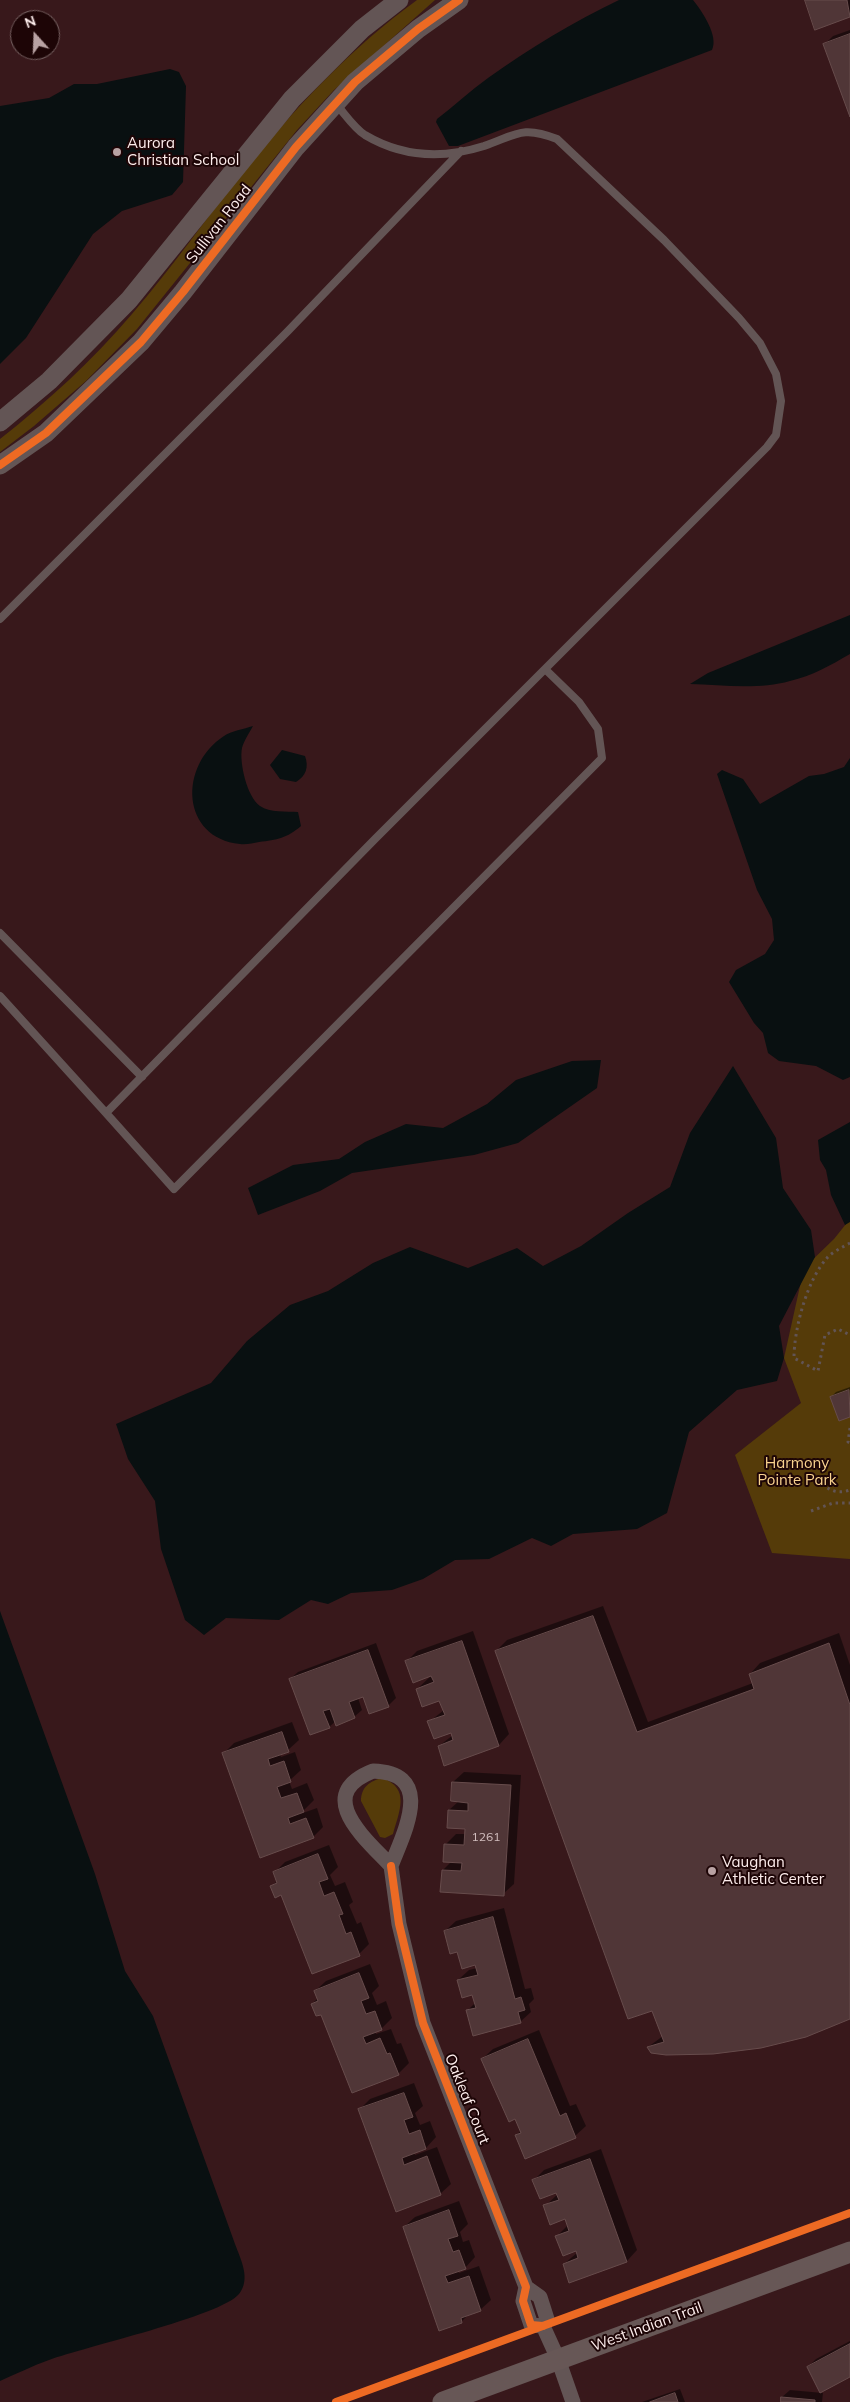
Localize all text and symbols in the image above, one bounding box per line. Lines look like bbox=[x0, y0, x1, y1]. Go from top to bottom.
north arrow bbox=[10, 10, 60, 60]
text: N bbox=[22, 12, 38, 32]
place label: Aurora Christian School bbox=[127, 134, 239, 169]
marker: Aurora Christian School bbox=[111, 146, 123, 158]
street label: Sullivan Road bbox=[183, 181, 255, 267]
park label: Harmony Pointe Park bbox=[757, 1454, 837, 1489]
house number: 1261 bbox=[472, 1830, 500, 1844]
place label: Vaughan Athletic Center bbox=[722, 1853, 824, 1888]
marker: Vaughan Athletic Center bbox=[706, 1865, 718, 1877]
street label: Oakleaf Court bbox=[441, 2051, 493, 2147]
street label: West Indian Trail bbox=[589, 2299, 705, 2355]

